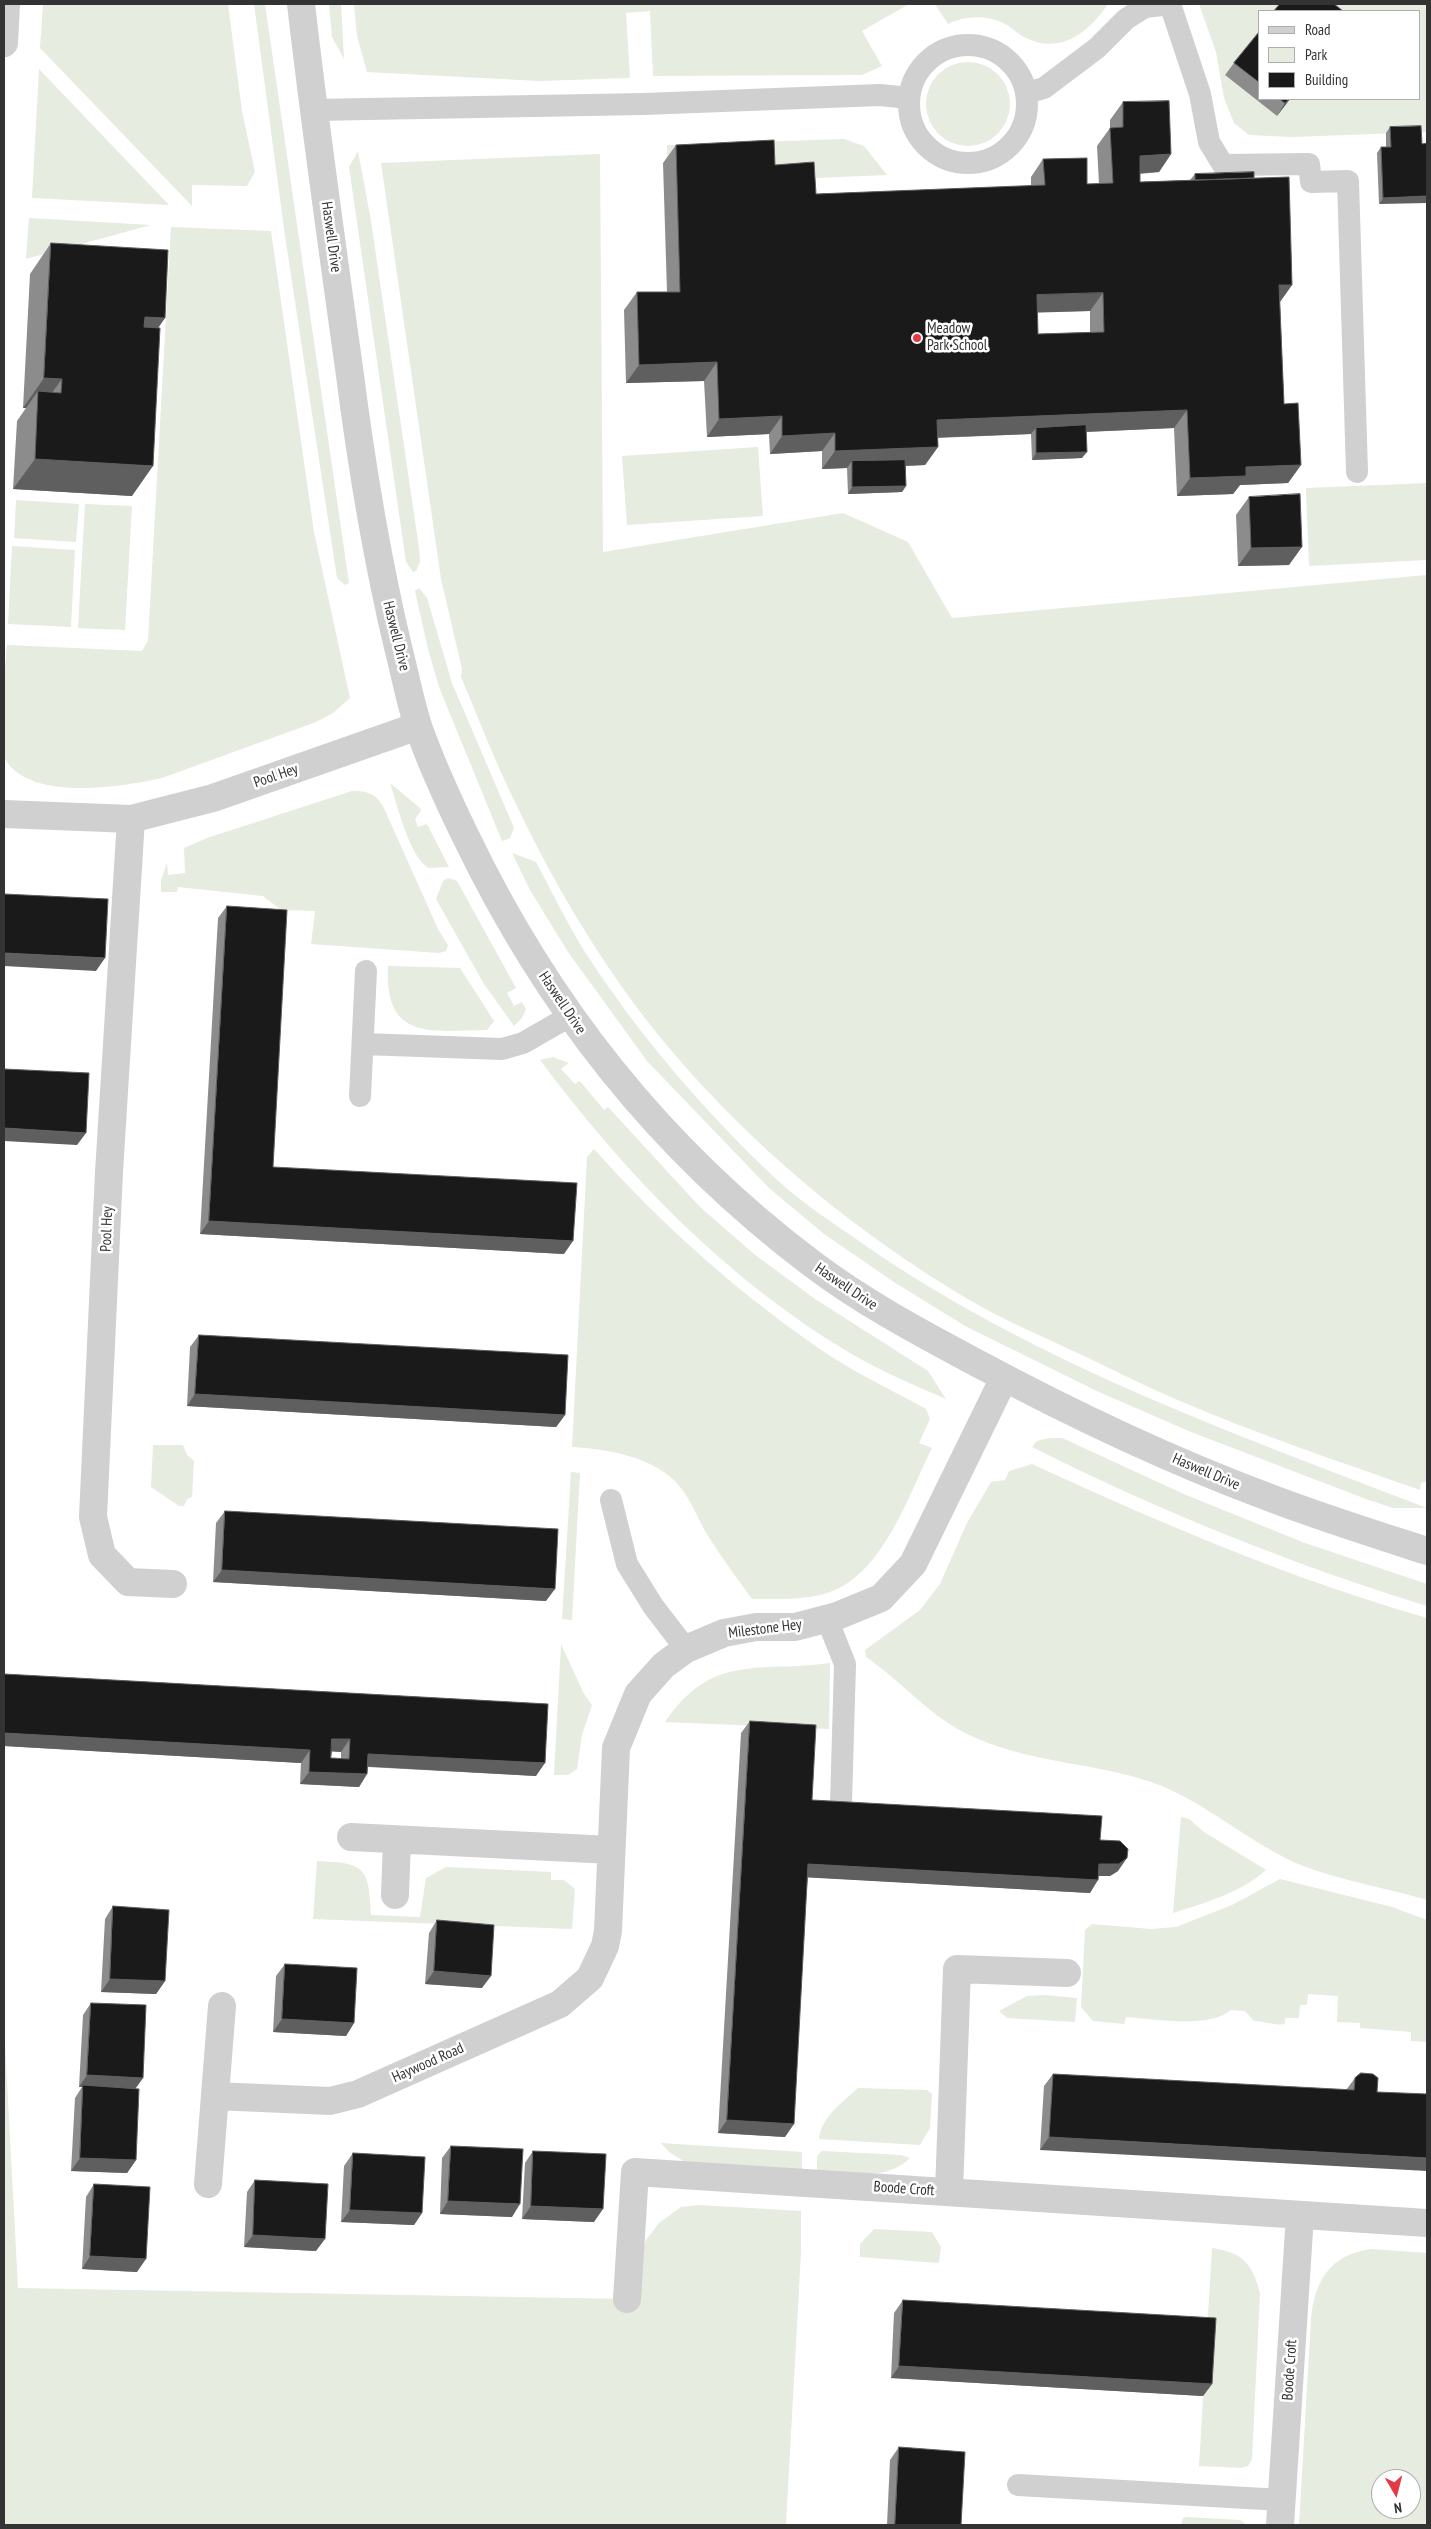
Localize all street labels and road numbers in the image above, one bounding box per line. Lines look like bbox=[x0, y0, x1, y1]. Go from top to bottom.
street label: Haswell Drive bbox=[317, 200, 345, 274]
street label: Haswell Drive bbox=[379, 599, 413, 673]
street label: Pool Hey bbox=[252, 760, 300, 792]
street label: Haswell Drive bbox=[535, 968, 589, 1038]
street label: Pool Hey bbox=[97, 1206, 117, 1252]
street label: Haswell Drive bbox=[811, 1260, 881, 1314]
street label: Haswell Drive bbox=[1170, 1450, 1242, 1494]
street label: Milestone Hey bbox=[727, 1616, 803, 1642]
street label: Haywood Road bbox=[389, 2039, 467, 2087]
street label: Boode Croft bbox=[873, 2178, 935, 2200]
street label: Boode Croft bbox=[1279, 2339, 1301, 2401]

